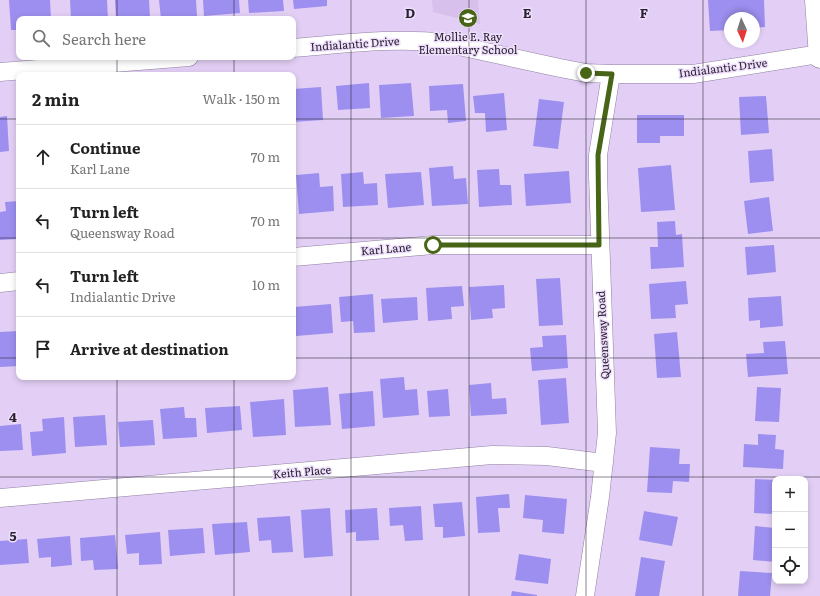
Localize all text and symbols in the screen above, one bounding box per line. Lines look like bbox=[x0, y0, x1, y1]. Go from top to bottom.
text: D bbox=[405, 3, 415, 22]
text: E bbox=[523, 3, 532, 22]
text: F bbox=[640, 3, 648, 22]
school or university icon: Mollie E. Ray Elementary School bbox=[457, 7, 479, 29]
north arrow bbox=[724, 12, 760, 48]
search box bbox=[16, 16, 296, 60]
icon: search bbox=[30, 27, 52, 49]
text: Search here bbox=[62, 27, 146, 50]
place label: Mollie E. Ray Elementary School bbox=[419, 28, 518, 57]
street label: Indialantic Drive bbox=[310, 32, 400, 54]
street label: Indialantic Drive bbox=[678, 54, 768, 80]
route end bbox=[577, 64, 595, 82]
text: 2 min bbox=[32, 86, 80, 111]
text: Walk · 150 m bbox=[203, 89, 280, 108]
text: Continue bbox=[70, 136, 140, 159]
icon: ahead bbox=[32, 146, 54, 168]
text: 70 m bbox=[251, 147, 280, 166]
text: Karl Lane bbox=[70, 159, 130, 178]
text: Turn left bbox=[70, 200, 139, 223]
icon: left bbox=[32, 210, 54, 232]
text: 70 m bbox=[251, 211, 280, 230]
text: Queensway Road bbox=[70, 223, 175, 242]
route start bbox=[424, 236, 442, 254]
street label: Karl Lane bbox=[360, 238, 412, 258]
text: Turn left bbox=[70, 264, 139, 287]
icon: left bbox=[32, 274, 54, 296]
text: 10 m bbox=[252, 275, 280, 294]
text: Indialantic Drive bbox=[70, 287, 175, 306]
street label: Queensway Road bbox=[592, 290, 612, 380]
text: Arrive at destination bbox=[70, 337, 229, 360]
icon: arrive bbox=[32, 338, 54, 360]
text: 4 bbox=[9, 407, 17, 426]
street label: Keith Place bbox=[272, 460, 332, 482]
map controls bbox=[772, 476, 808, 584]
button: + bbox=[772, 476, 808, 512]
button: − bbox=[772, 512, 808, 548]
text: 5 bbox=[9, 526, 17, 545]
button: locate bbox=[772, 548, 808, 584]

